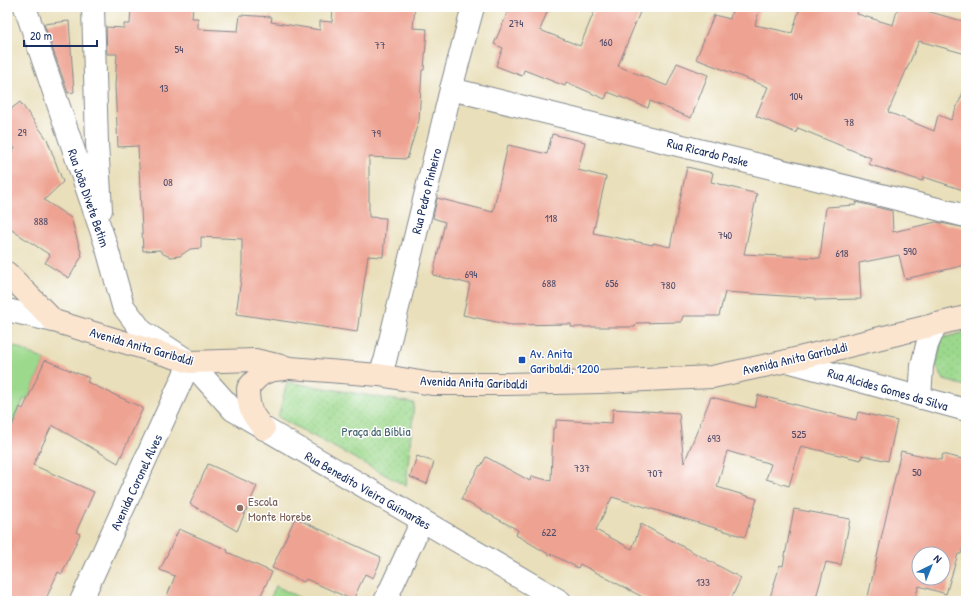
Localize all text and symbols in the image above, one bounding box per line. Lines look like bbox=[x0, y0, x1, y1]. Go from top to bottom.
house number: 274 bbox=[509, 16, 523, 30]
scale bar bbox=[24, 22, 97, 48]
text: 20 m bbox=[30, 27, 52, 44]
house number: 160 bbox=[599, 35, 613, 49]
house number: 77 bbox=[375, 38, 385, 52]
house number: 54 bbox=[175, 42, 183, 56]
house number: 13 bbox=[160, 81, 169, 95]
house number: 104 bbox=[789, 89, 803, 103]
house number: 78 bbox=[844, 115, 854, 129]
house number: 29 bbox=[17, 125, 27, 139]
house number: 79 bbox=[371, 126, 381, 140]
street label: Rua Ricardo Paske bbox=[665, 133, 751, 171]
street label: Rua Pedro Pinheiro bbox=[407, 146, 445, 236]
street label: Rua João Divete Betim bbox=[64, 147, 114, 250]
house number: 08 bbox=[163, 175, 173, 189]
house number: 118 bbox=[545, 211, 558, 225]
house number: 888 bbox=[34, 214, 48, 228]
house number: 740 bbox=[718, 228, 732, 242]
house number: 590 bbox=[903, 244, 917, 258]
house number: 618 bbox=[835, 246, 849, 260]
house number: 694 bbox=[465, 267, 477, 281]
house number: 688 bbox=[542, 276, 556, 290]
house number: 656 bbox=[605, 276, 619, 290]
house number: 780 bbox=[660, 278, 676, 292]
street label: Avenida Anita Garibaldi bbox=[88, 323, 196, 369]
street label: Avenida Anita Garibaldi bbox=[741, 337, 849, 379]
place label: Av. Anita Garibaldi, 1200 bbox=[530, 344, 599, 377]
marker: Av. Anita Garibaldi, 1200 bbox=[517, 355, 527, 365]
street label: Rua Alcides Gomes da Silva bbox=[826, 363, 950, 415]
street label: Avenida Anita Garibaldi bbox=[420, 371, 528, 393]
park label: Praça da Bíblia bbox=[342, 422, 410, 440]
house number: 525 bbox=[792, 427, 807, 441]
street label: Avenida Coronel Alves bbox=[106, 431, 166, 533]
house number: 693 bbox=[707, 431, 721, 445]
street label: Rua Benedito Vieira Guimarães bbox=[302, 447, 434, 533]
house number: 737 bbox=[574, 461, 590, 475]
house number: 50 bbox=[912, 465, 922, 479]
house number: 707 bbox=[647, 466, 663, 480]
place label: Escola Monte Horebe bbox=[248, 492, 312, 525]
marker: Escola Monte Horebe bbox=[235, 503, 245, 513]
house number: 622 bbox=[542, 525, 556, 539]
north arrow bbox=[911, 546, 951, 586]
text: N bbox=[931, 552, 945, 566]
house number: 133 bbox=[696, 575, 710, 589]

